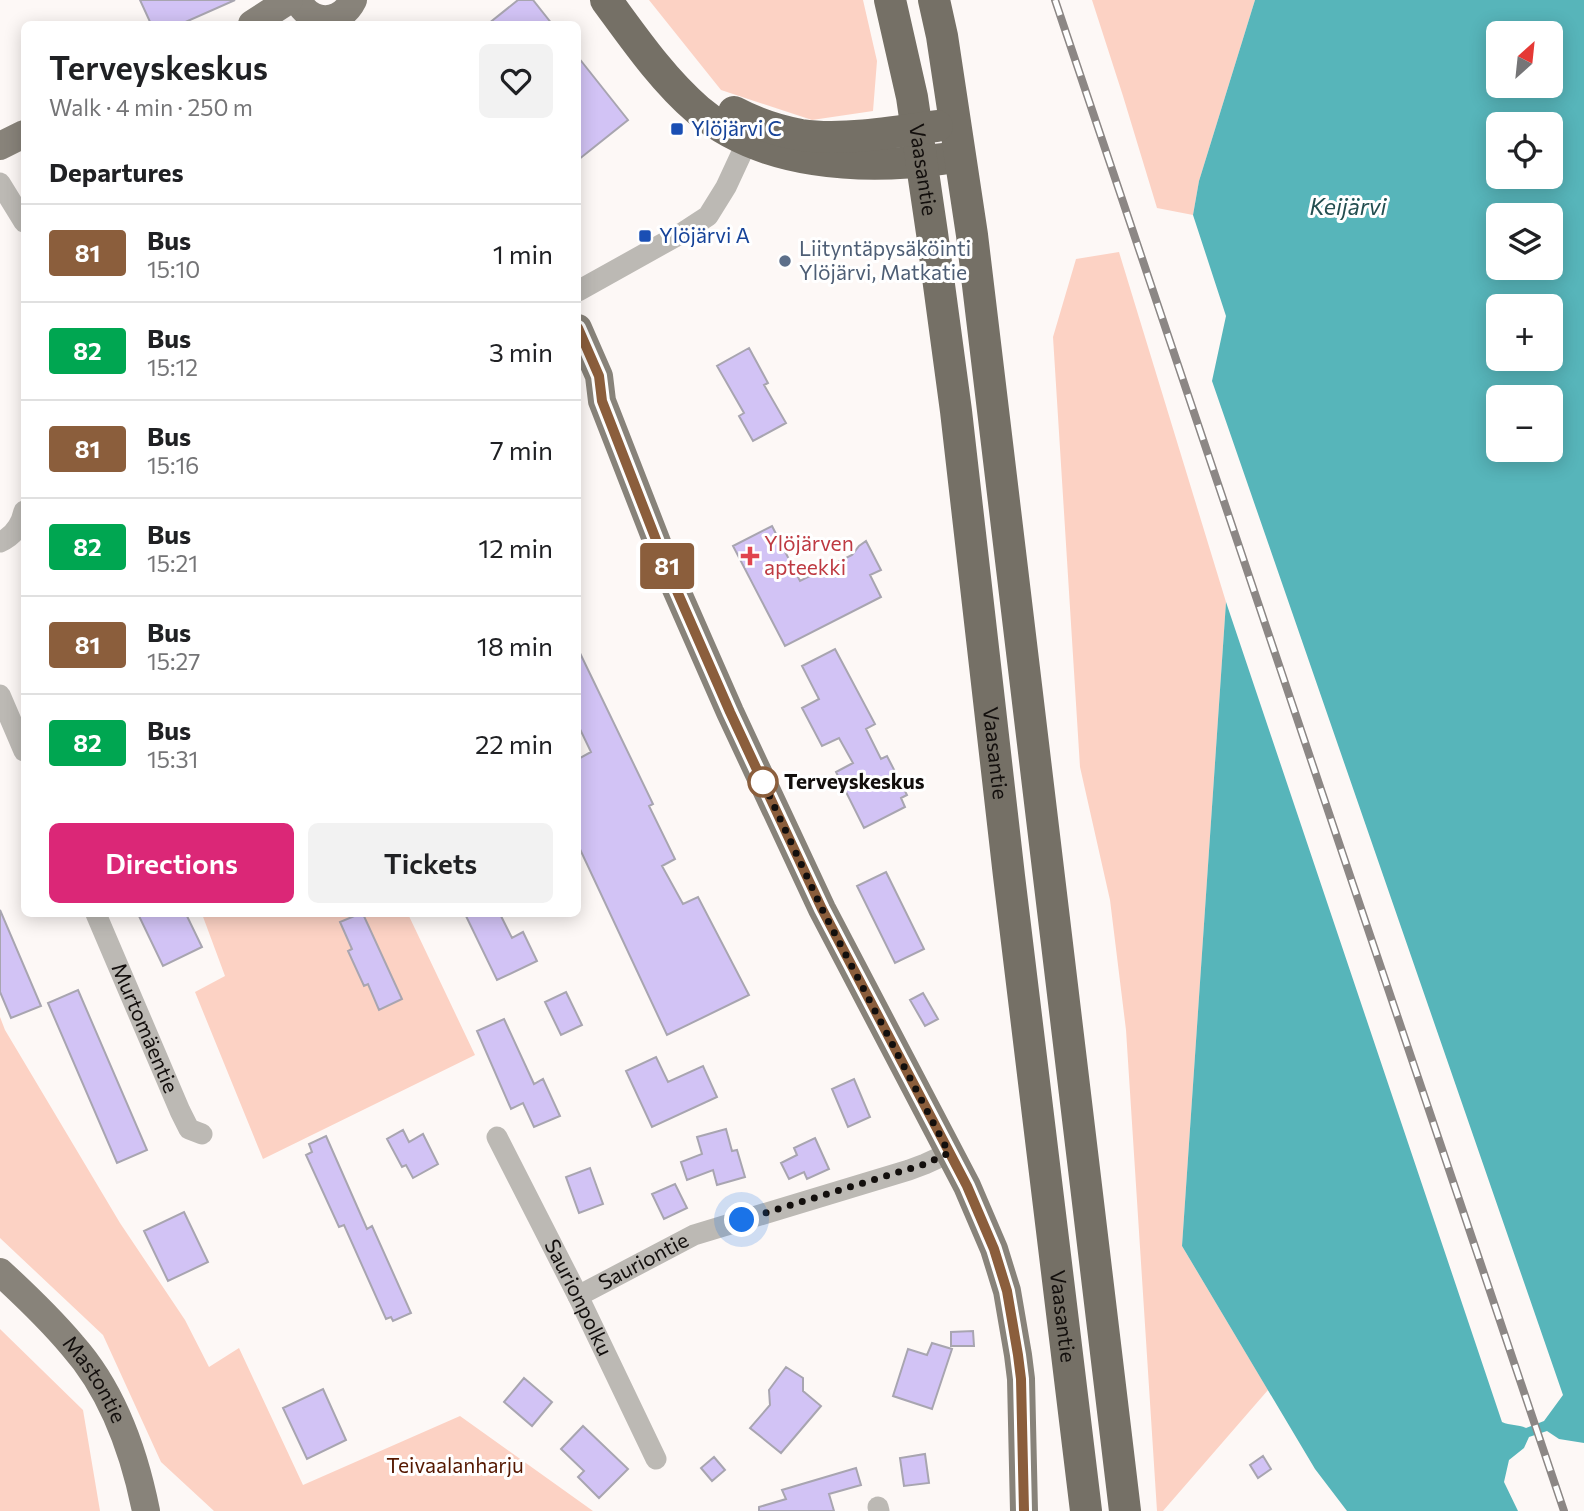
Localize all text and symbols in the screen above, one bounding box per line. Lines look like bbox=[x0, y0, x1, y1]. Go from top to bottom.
north arrow bbox=[1486, 21, 1563, 98]
map controls bbox=[1486, 21, 1563, 462]
button: heart bbox=[479, 44, 553, 118]
text: Terveyskeskus bbox=[49, 46, 268, 87]
text: Walk · 4 min · 250 m bbox=[49, 93, 253, 121]
button: locate bbox=[1486, 112, 1563, 189]
place label: Ylöjärvi C bbox=[691, 115, 782, 140]
marker: Ylöjärvi C bbox=[669, 121, 685, 137]
street label: Vaasantie bbox=[905, 122, 943, 217]
text: Departures bbox=[49, 156, 184, 187]
water label: Keijärvi bbox=[1309, 192, 1388, 220]
button: layers bbox=[1486, 203, 1563, 280]
place label: Ylöjärvi A bbox=[659, 222, 750, 247]
text: Bus bbox=[147, 224, 191, 255]
marker: Ylöjärvi A bbox=[637, 228, 653, 244]
place label: Liityntäpysäköinti Ylöjärvi, Matkatie bbox=[799, 235, 971, 284]
text: 81 bbox=[75, 238, 100, 267]
text: 1 min bbox=[493, 238, 553, 269]
marker: Liityntäpysäköinti Ylöjärvi, Matkatie bbox=[777, 253, 793, 269]
text: 15:10 bbox=[147, 255, 200, 283]
button: + bbox=[1486, 294, 1563, 371]
text: Bus bbox=[147, 322, 191, 353]
text: 82 bbox=[73, 336, 102, 365]
text: 3 min bbox=[489, 336, 553, 367]
text: 15:12 bbox=[147, 353, 198, 381]
button: − bbox=[1486, 385, 1563, 462]
text: Bus bbox=[147, 420, 191, 451]
text: 81 bbox=[75, 434, 100, 463]
text: 7 min bbox=[490, 434, 553, 465]
text: 15:16 bbox=[147, 451, 199, 479]
text: Bus bbox=[147, 518, 191, 549]
place label: Ylöjärven apteekki bbox=[764, 530, 854, 579]
text: 82 bbox=[73, 532, 102, 561]
text: 12 min bbox=[478, 532, 553, 563]
line badge: 81 bbox=[636, 543, 698, 589]
marker: Ylöjärven apteekki bbox=[742, 548, 758, 564]
text: 15:21 bbox=[147, 549, 198, 577]
text: 81 bbox=[654, 551, 680, 580]
text: Bus bbox=[147, 616, 191, 647]
text: 81 bbox=[75, 630, 100, 659]
text: 18 min bbox=[477, 630, 553, 661]
text: 15:27 bbox=[147, 647, 200, 675]
street label: Vaasantie bbox=[979, 705, 1014, 801]
text: Bus bbox=[147, 714, 191, 745]
text: 82 bbox=[73, 728, 102, 757]
text: 22 min bbox=[475, 728, 553, 759]
text: 15:31 bbox=[147, 745, 198, 773]
marker: Terveyskeskus bbox=[748, 767, 778, 797]
place label: Terveyskeskus bbox=[784, 768, 925, 793]
button: Directions bbox=[49, 823, 294, 903]
button: Tickets bbox=[308, 823, 553, 903]
street label: Murtomäentie bbox=[107, 959, 185, 1096]
your location bbox=[724, 1202, 759, 1237]
street label: Sauriontie bbox=[593, 1226, 692, 1294]
street label: Saurionpolku bbox=[540, 1234, 619, 1359]
street label: Vaasantie bbox=[1046, 1268, 1082, 1364]
street label: Mastontie bbox=[59, 1330, 132, 1426]
park label: Teivaalanharju bbox=[386, 1452, 524, 1477]

